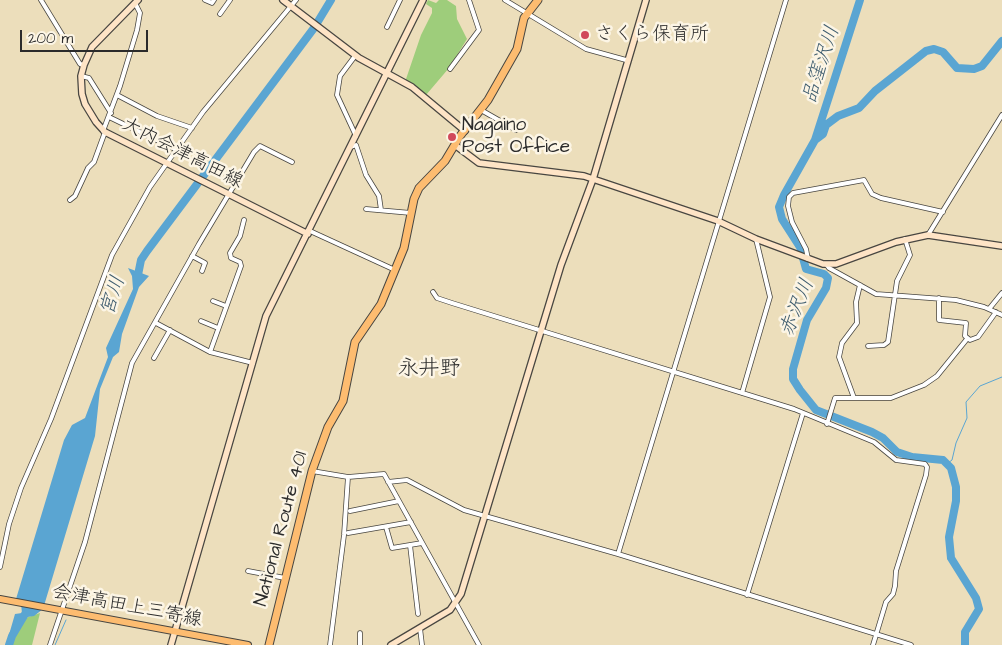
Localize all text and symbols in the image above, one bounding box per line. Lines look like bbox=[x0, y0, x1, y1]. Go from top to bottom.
scale bar bbox=[22, 20, 150, 52]
water label: 品窪沢川 bbox=[798, 23, 846, 107]
place label: さくら保育所 bbox=[595, 24, 709, 46]
text: 200 m bbox=[28, 28, 73, 49]
marker: さくら保育所 bbox=[579, 29, 591, 41]
street label: 大内会津高田線 bbox=[118, 114, 246, 194]
place label: Nagaino Post Office bbox=[462, 115, 570, 159]
marker: Nagaino Post Office bbox=[446, 131, 458, 143]
water label: 宮川 bbox=[96, 273, 132, 319]
water label: 赤沢川 bbox=[776, 276, 820, 340]
district label: 永井野 bbox=[398, 357, 460, 383]
street label: National Route 401 bbox=[250, 449, 314, 609]
street label: 会津高田上三寄線 bbox=[50, 581, 204, 633]

